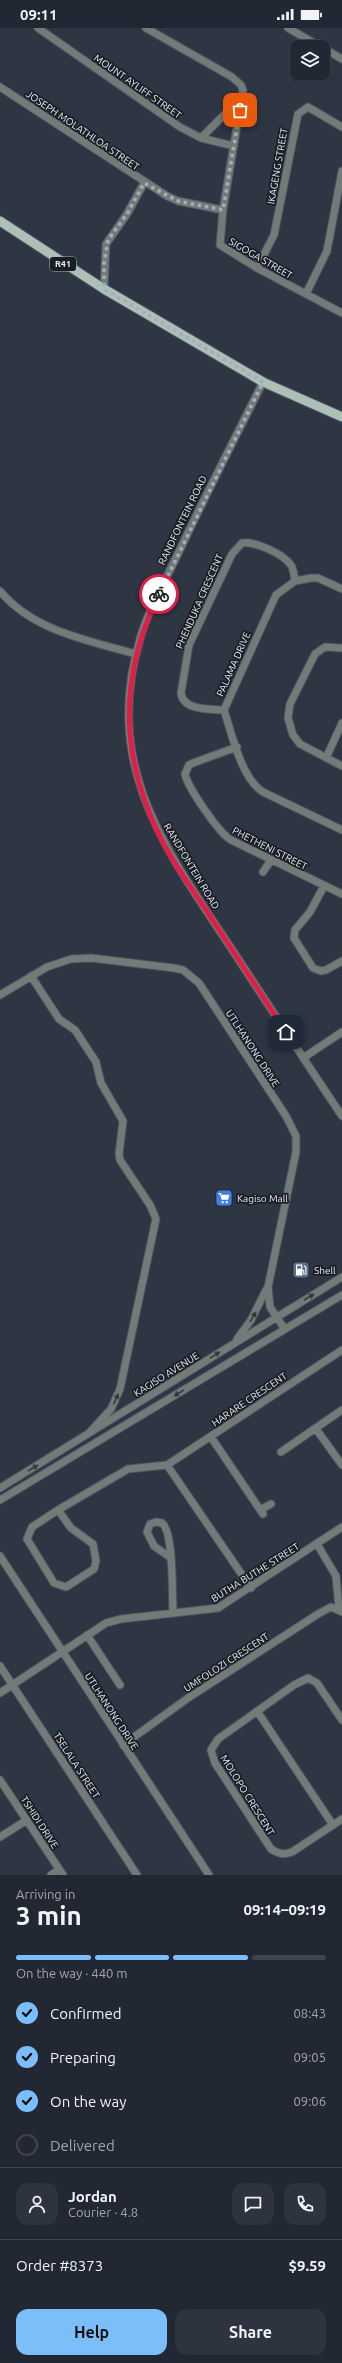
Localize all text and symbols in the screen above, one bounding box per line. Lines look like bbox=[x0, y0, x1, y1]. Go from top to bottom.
text: 09:11 bbox=[20, 6, 58, 23]
map controls bbox=[290, 40, 330, 80]
button: layers bbox=[290, 40, 330, 80]
street label: MOUNT AYLIFF STREET bbox=[92, 52, 184, 121]
street label: JOSEPH MOLATHLOA STREET bbox=[24, 88, 142, 173]
pin bbox=[223, 93, 257, 127]
icon: bag bbox=[229, 99, 251, 121]
street label: IKAGENG STREET bbox=[265, 127, 290, 205]
street label: SIGOGA STREET bbox=[227, 236, 295, 281]
road number: R41 bbox=[50, 257, 76, 271]
street label: RANDFONTEIN ROAD bbox=[156, 474, 209, 567]
street label: PHENDUKA CRESCENT bbox=[174, 552, 225, 650]
courier bbox=[139, 574, 179, 614]
icon: bike bbox=[148, 583, 170, 605]
street label: PALAMA DRIVE bbox=[214, 630, 253, 698]
street label: RANDFONTEIN ROAD bbox=[162, 821, 222, 911]
street label: PHETHENI STREET bbox=[231, 825, 309, 872]
street label: UTLHANONG DRIVE bbox=[224, 1008, 282, 1089]
pin bbox=[269, 1015, 303, 1049]
icon: home bbox=[275, 1021, 297, 1043]
supermarket icon: Kagiso Mall bbox=[214, 1188, 234, 1208]
place label: Kagiso Mall bbox=[237, 1193, 288, 1204]
fuel station icon: Shell bbox=[291, 1260, 311, 1280]
place label: Shell bbox=[314, 1265, 336, 1276]
one-way arrow bbox=[303, 1293, 315, 1300]
one-way arrow bbox=[249, 1311, 256, 1323]
street label: KAGISO AVENUE bbox=[132, 1350, 201, 1399]
one-way arrow bbox=[210, 1351, 220, 1359]
street label: HARARE CRESCENT bbox=[210, 1370, 289, 1429]
one-way arrow bbox=[174, 1389, 184, 1397]
one-way arrow bbox=[113, 1394, 119, 1405]
one-way arrow bbox=[27, 1464, 39, 1471]
street label: BUTHA BUTHE STREET bbox=[209, 1541, 302, 1604]
street label: UMFOLOZI CRESCENT bbox=[182, 1631, 271, 1694]
street label: UTLHANONG DRIVE bbox=[83, 1671, 141, 1752]
street label: TSELALA STREET bbox=[51, 1730, 102, 1801]
street label: MOLOPO CRESCENT bbox=[218, 1753, 277, 1838]
street label: TSHIDI DRIVE bbox=[19, 1794, 61, 1851]
text: Arriving in bbox=[16, 1887, 75, 1901]
text: 3 min bbox=[16, 1901, 82, 1930]
text: 09:14–09:19 bbox=[243, 1901, 326, 1918]
text: On the way · 440 m bbox=[16, 1966, 128, 1980]
icon: check bbox=[16, 2002, 38, 2024]
text: Confirmed bbox=[50, 2005, 122, 2022]
text: 08:43 bbox=[293, 2006, 326, 2020]
icon: check bbox=[16, 2046, 38, 2068]
text: Preparing bbox=[50, 2049, 116, 2066]
text: 09:05 bbox=[293, 2050, 326, 2064]
icon: check bbox=[16, 2090, 38, 2112]
text: On the way bbox=[50, 2093, 126, 2110]
text: 09:06 bbox=[293, 2094, 326, 2108]
text: Delivered bbox=[50, 2137, 115, 2154]
button: person bbox=[16, 2183, 58, 2225]
button: chat bbox=[232, 2183, 274, 2225]
button: phone bbox=[284, 2183, 326, 2225]
text: Jordan bbox=[68, 2188, 117, 2205]
text: Courier · 4.8 bbox=[68, 2205, 138, 2219]
text: Order #8373 bbox=[16, 2257, 103, 2274]
text: $9.59 bbox=[288, 2257, 326, 2274]
button: Help bbox=[16, 2309, 167, 2355]
button: Share bbox=[175, 2309, 326, 2355]

